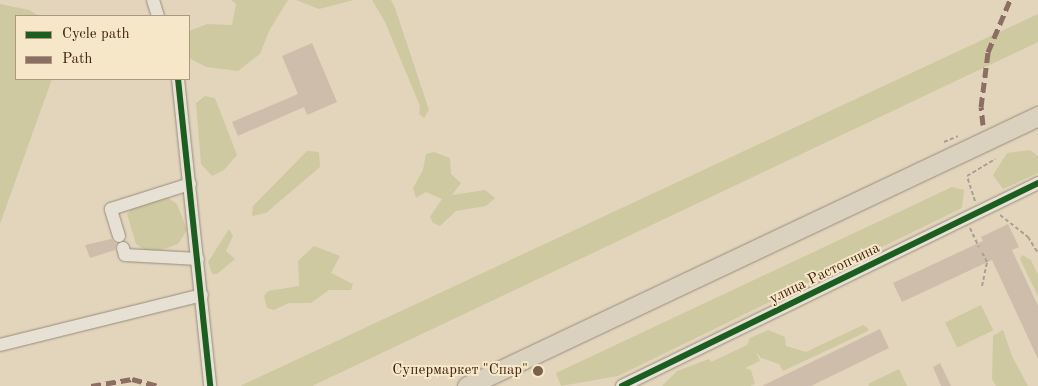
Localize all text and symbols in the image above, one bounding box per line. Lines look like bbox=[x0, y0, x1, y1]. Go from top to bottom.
legend bbox=[15, 15, 190, 80]
text: Cycle path bbox=[62, 27, 130, 42]
text: Path bbox=[62, 52, 92, 67]
street label: улица Растопчина bbox=[767, 239, 883, 309]
place label: Супермаркет "Спар" bbox=[392, 362, 528, 380]
marker: Супермаркет "Спар" bbox=[532, 365, 544, 377]

